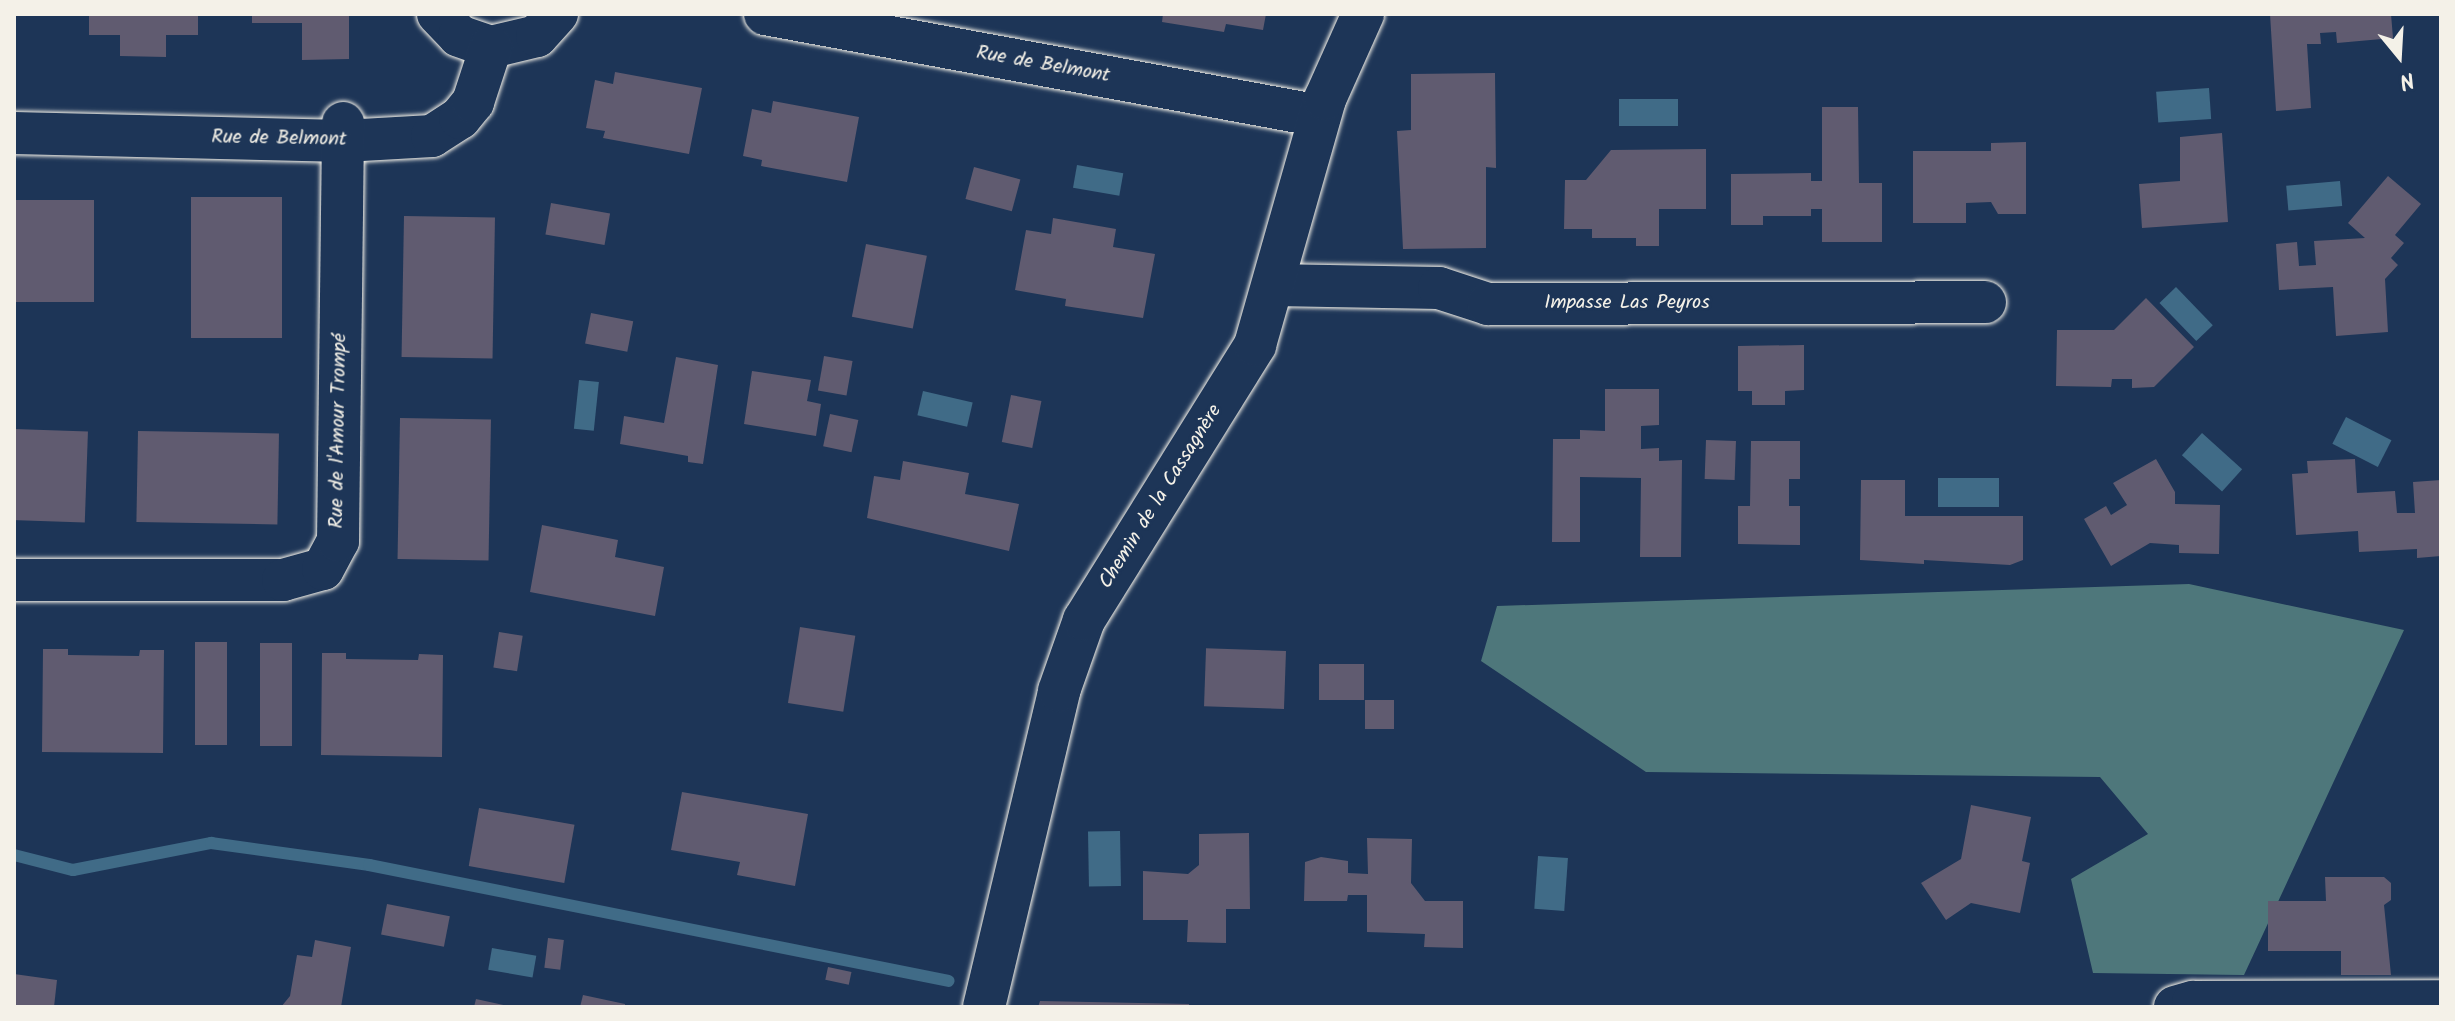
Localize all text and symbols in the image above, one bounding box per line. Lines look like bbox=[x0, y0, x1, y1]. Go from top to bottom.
north arrow bbox=[2359, 16, 2439, 96]
street label: Rue de Belmont bbox=[974, 41, 1112, 89]
text: N bbox=[2395, 61, 2419, 98]
street label: Rue de Belmont bbox=[211, 126, 347, 152]
street label: Impasse Las Peyros bbox=[1544, 291, 1710, 315]
street label: Rue de l'Amour Trompé bbox=[325, 333, 353, 529]
street label: Chemin de la Cassagnère bbox=[1094, 400, 1228, 594]

